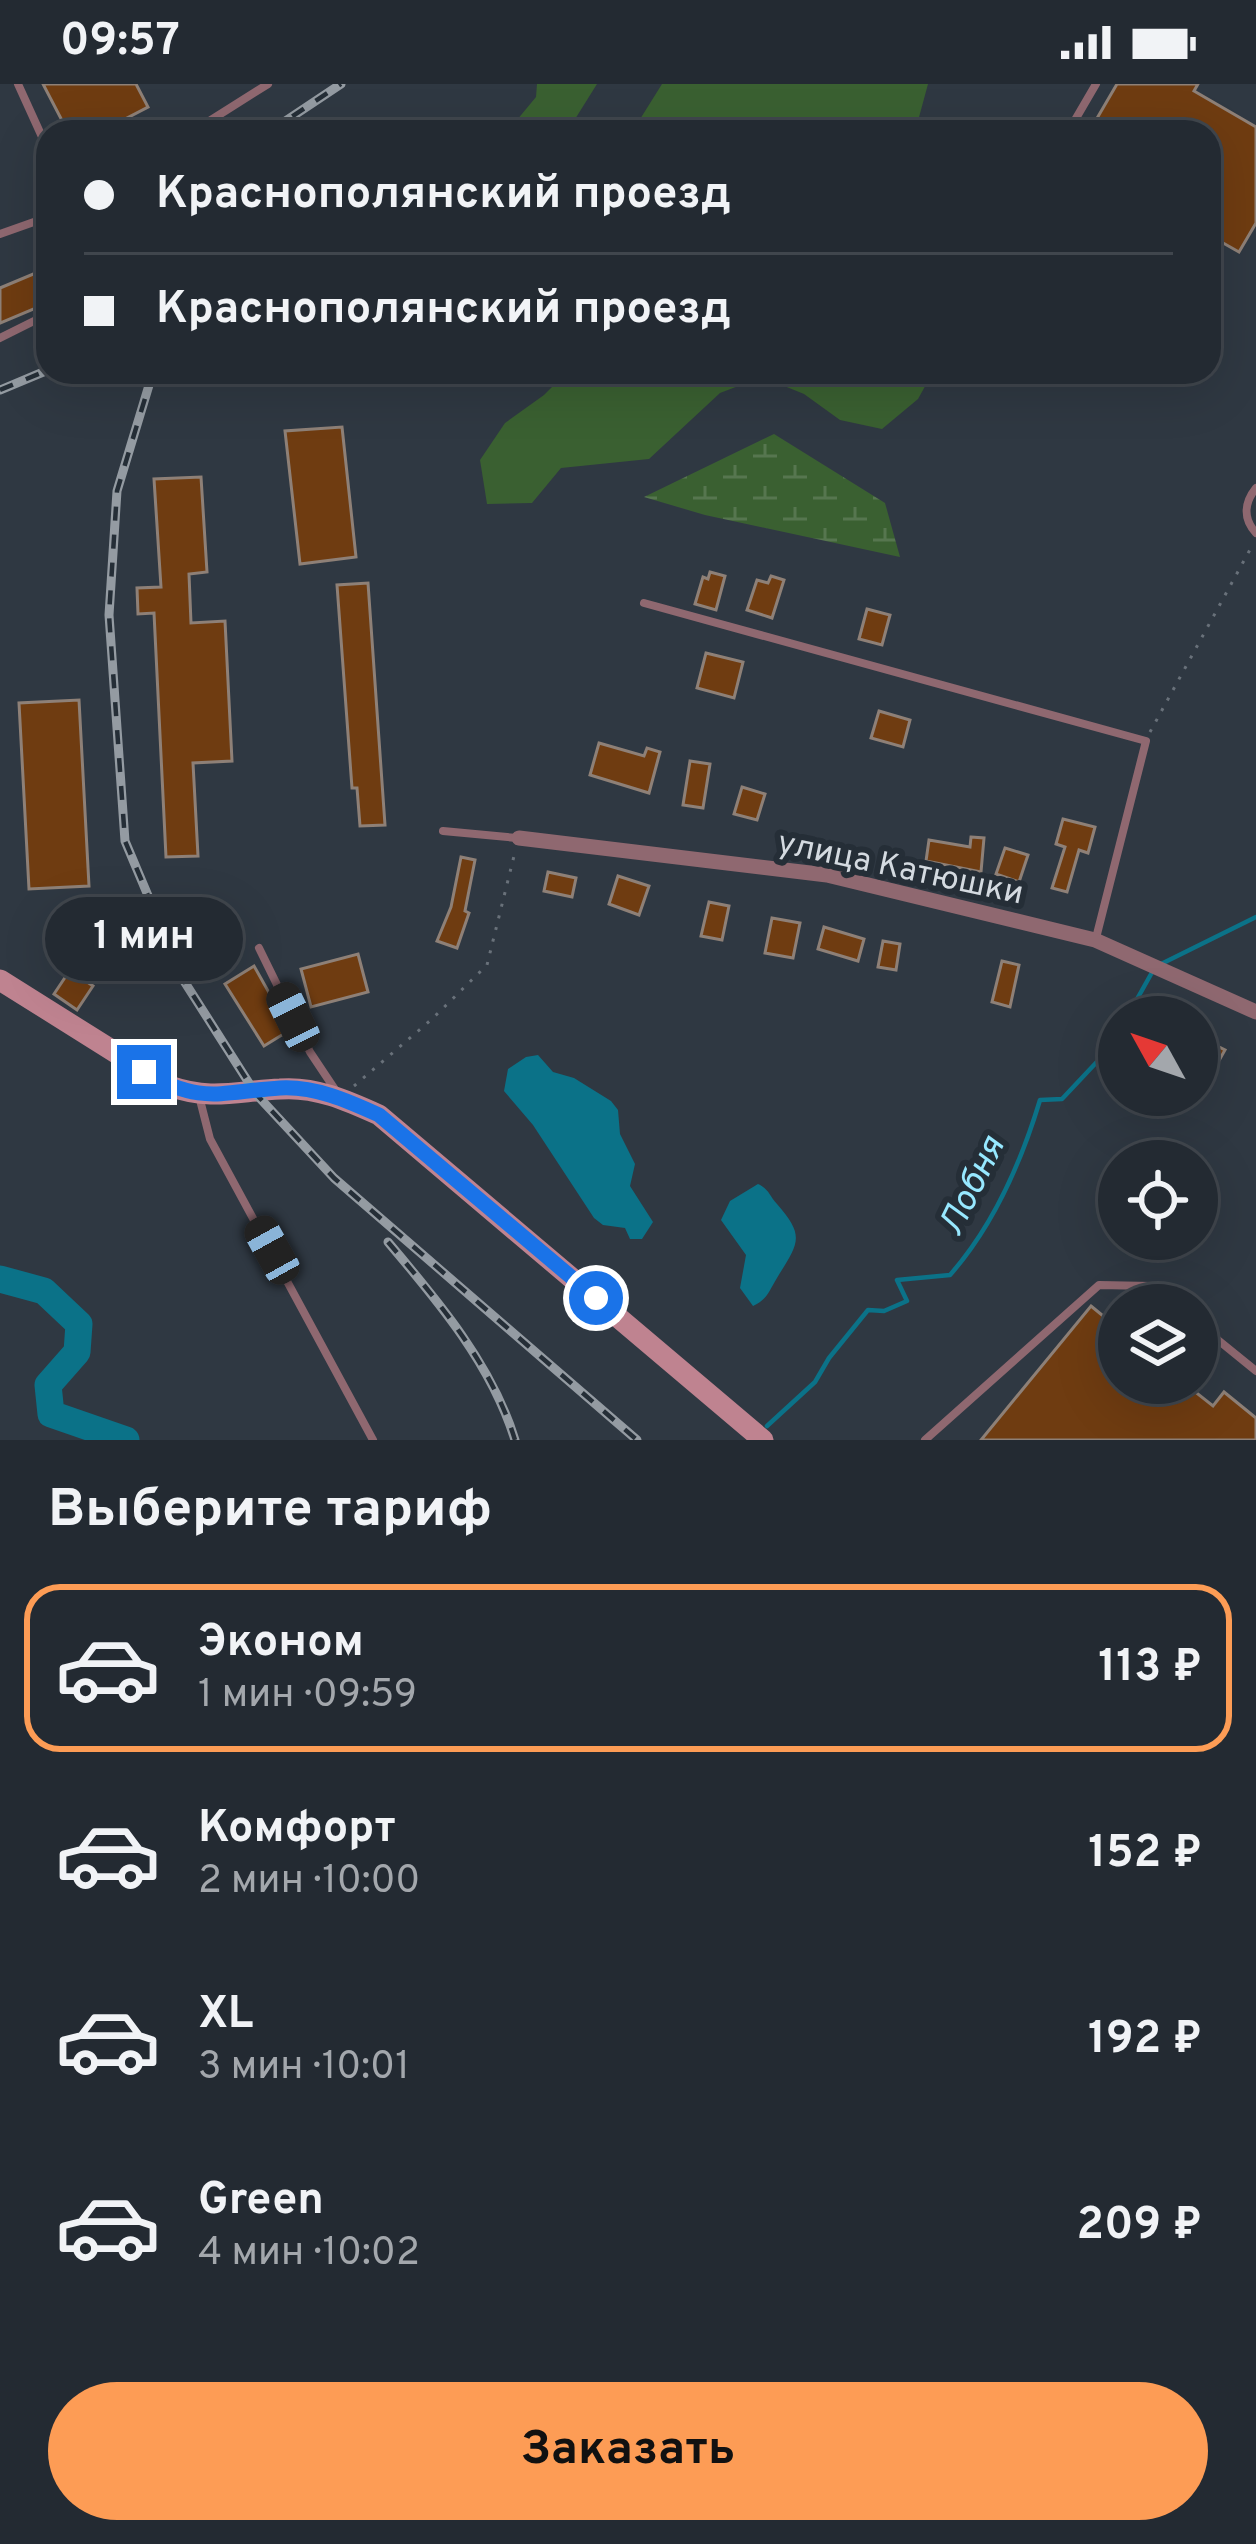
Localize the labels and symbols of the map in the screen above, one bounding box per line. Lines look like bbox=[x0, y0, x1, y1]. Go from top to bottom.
street label: улица Катюшки bbox=[773, 823, 1027, 916]
callout: 1 мин bbox=[45, 898, 243, 982]
car bbox=[261, 977, 325, 1057]
north arrow bbox=[1098, 996, 1218, 1116]
route end bbox=[117, 1045, 171, 1099]
water label: Лобня bbox=[930, 1128, 1018, 1244]
car bbox=[239, 1210, 305, 1290]
route start bbox=[569, 1271, 623, 1325]

